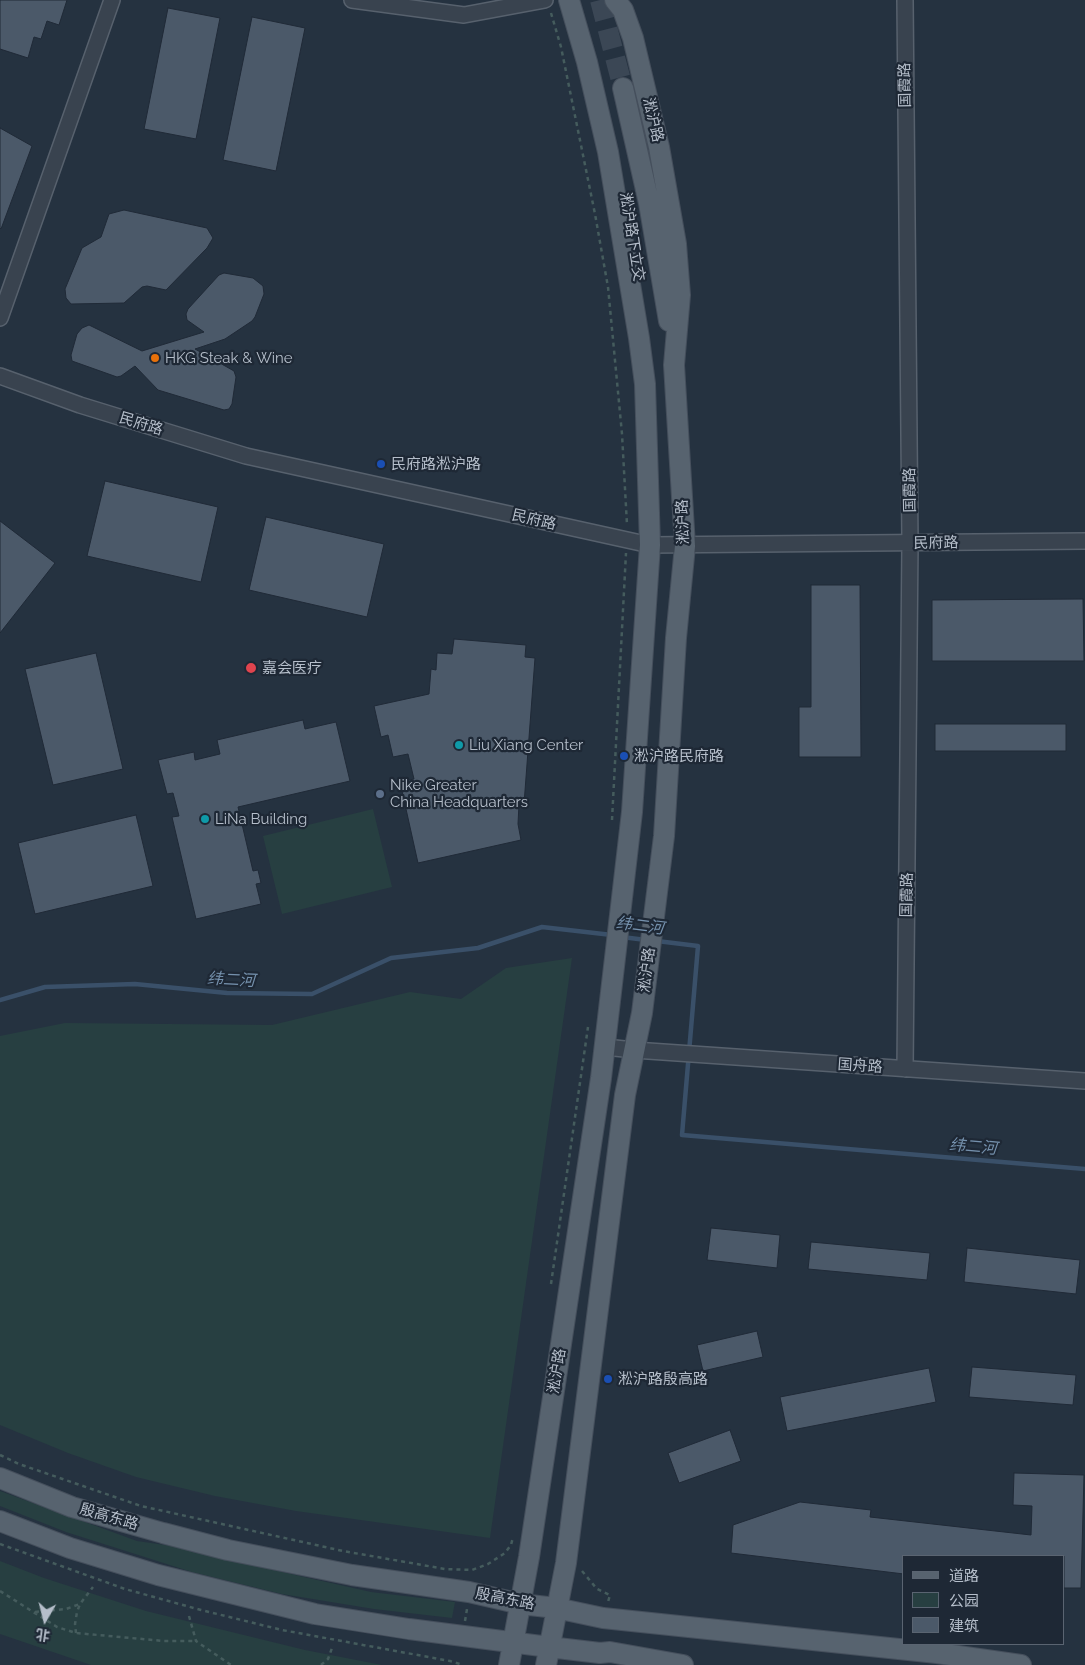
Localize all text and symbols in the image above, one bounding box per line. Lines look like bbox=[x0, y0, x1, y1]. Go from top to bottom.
street label: 国霞路 bbox=[896, 62, 914, 108]
street label: 淞沪路 bbox=[639, 96, 667, 144]
street label: 淞沪路下立交 bbox=[616, 191, 648, 283]
place label: HKG Steak & Wine bbox=[165, 349, 293, 367]
marker: HKG Steak & Wine bbox=[149, 352, 161, 364]
street label: 民府路 bbox=[117, 409, 165, 439]
place label: 民府路淞沪路 bbox=[391, 455, 481, 473]
marker: 民府路淞沪路 bbox=[375, 458, 387, 470]
street label: 国霞路 bbox=[901, 467, 919, 513]
street label: 淞沪路 bbox=[673, 499, 693, 545]
street label: 民府路 bbox=[510, 506, 558, 534]
street label: 民府路 bbox=[913, 534, 959, 552]
place label: 嘉会医疗 bbox=[262, 659, 322, 677]
marker: 嘉会医疗 bbox=[244, 661, 258, 675]
place label: Liu Xiang Center bbox=[469, 736, 583, 754]
marker: Liu Xiang Center bbox=[453, 739, 465, 751]
place label: 淞沪路民府路 bbox=[634, 747, 724, 765]
marker: 淞沪路民府路 bbox=[618, 750, 630, 762]
place label: Nike Greater China Headquarters bbox=[390, 776, 528, 811]
marker: Nike Greater China Headquarters bbox=[374, 788, 386, 800]
place label: LiNa Building bbox=[215, 810, 307, 828]
marker: LiNa Building bbox=[199, 813, 211, 825]
street label: 国霞路 bbox=[898, 872, 916, 918]
water label: 纬二河 bbox=[615, 914, 665, 938]
street label: 淞沪路 bbox=[635, 947, 659, 993]
water label: 纬二河 bbox=[207, 969, 255, 991]
street label: 国舟路 bbox=[837, 1055, 883, 1077]
water label: 纬二河 bbox=[948, 1135, 998, 1159]
street label: 淞沪路 bbox=[545, 1347, 569, 1395]
place label: 淞沪路殷高路 bbox=[618, 1370, 708, 1388]
marker: 淞沪路殷高路 bbox=[602, 1373, 614, 1385]
street label: 殷高东路 bbox=[78, 1500, 140, 1534]
legend bbox=[902, 1555, 1065, 1645]
text: 道路 bbox=[949, 1567, 979, 1585]
street label: 殷高东路 bbox=[474, 1584, 536, 1614]
text: 公园 bbox=[949, 1592, 979, 1610]
north arrow bbox=[20, 1595, 70, 1645]
text: 建筑 bbox=[949, 1617, 979, 1635]
text: 北 bbox=[35, 1626, 51, 1644]

